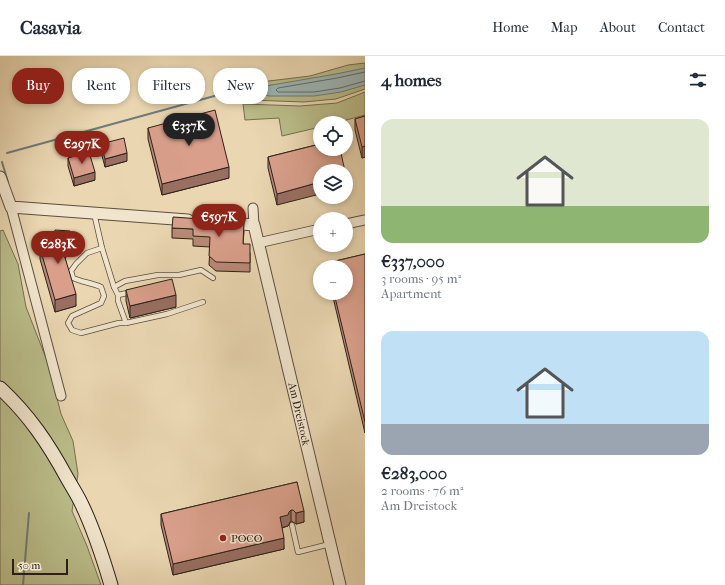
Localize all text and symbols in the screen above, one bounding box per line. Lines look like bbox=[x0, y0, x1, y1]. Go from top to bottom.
text: Casavia bbox=[20, 17, 81, 39]
text: Home bbox=[492, 19, 529, 36]
text: Map bbox=[551, 19, 578, 36]
text: About bbox=[600, 19, 636, 36]
text: Contact bbox=[658, 19, 705, 36]
chip: Buy bbox=[12, 68, 64, 104]
chip: Rent bbox=[72, 68, 130, 104]
chip: Filters bbox=[138, 68, 205, 104]
chip: New bbox=[213, 68, 268, 104]
icon: filters bbox=[687, 69, 709, 91]
text: 4 homes bbox=[381, 70, 441, 90]
pin: €337K bbox=[161, 113, 217, 147]
map controls bbox=[313, 116, 353, 300]
button: locate bbox=[313, 116, 353, 156]
text: €337K bbox=[172, 118, 206, 133]
pin: €297K bbox=[54, 131, 110, 165]
text: €297K bbox=[64, 136, 100, 151]
icon: home bbox=[509, 145, 581, 217]
button: layers bbox=[313, 164, 353, 204]
pin: €597K bbox=[191, 204, 247, 238]
text: €597K bbox=[201, 209, 237, 224]
button: + bbox=[313, 212, 353, 252]
pin: €283K bbox=[30, 231, 86, 265]
text: €283K bbox=[40, 236, 76, 251]
text: €337,000 bbox=[381, 251, 445, 271]
button: − bbox=[313, 260, 353, 300]
text: 3 rooms · 95 m² bbox=[381, 271, 461, 286]
text: Apartment bbox=[381, 286, 442, 301]
icon: home bbox=[509, 357, 581, 429]
street label: Am Dreistock bbox=[285, 380, 313, 447]
text: €283,000 bbox=[381, 463, 447, 483]
text: 2 rooms · 76 m² bbox=[381, 483, 463, 498]
text: Am Dreistock bbox=[381, 498, 457, 513]
place label: POCO bbox=[231, 532, 263, 545]
marker: POCO bbox=[218, 533, 228, 543]
scale bar bbox=[12, 557, 68, 576]
text: 50 m bbox=[18, 559, 40, 572]

